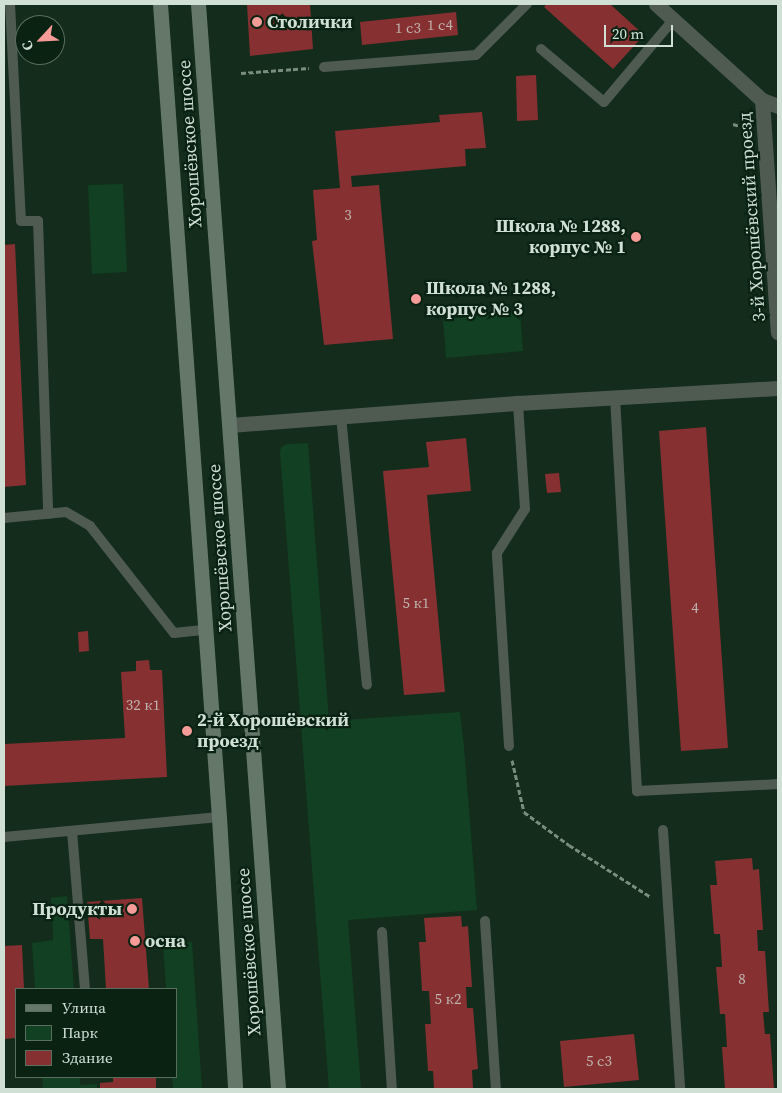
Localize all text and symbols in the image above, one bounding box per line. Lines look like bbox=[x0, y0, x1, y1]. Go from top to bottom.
place label: Столички bbox=[267, 11, 353, 33]
north arrow bbox=[15, 15, 65, 65]
scale bar bbox=[607, 15, 676, 47]
marker: Столички bbox=[251, 16, 263, 28]
house number: 1 с4 bbox=[427, 16, 453, 34]
house number: 1 с3 bbox=[395, 19, 421, 37]
text: 20 m bbox=[612, 23, 644, 44]
text: С bbox=[16, 38, 38, 54]
street label: Хорошёвское шоссе bbox=[173, 59, 207, 229]
street label: 3-й Хорошёвский проезд bbox=[734, 111, 770, 323]
house number: 3 bbox=[344, 206, 352, 224]
place label: Школа № 1288, корпус № 1 bbox=[496, 216, 626, 258]
marker: Школа № 1288, корпус № 1 bbox=[630, 231, 642, 243]
place label: Школа № 1288, корпус № 3 bbox=[426, 278, 556, 320]
marker: Школа № 1288, корпус № 3 bbox=[410, 293, 422, 305]
street label: Хорошёвское шоссе bbox=[203, 463, 237, 633]
house number: 5 к1 bbox=[403, 594, 429, 612]
house number: 4 bbox=[691, 599, 699, 617]
house number: 32 к1 bbox=[126, 696, 160, 714]
place label: 2-й Хорошёвский проезд bbox=[197, 710, 349, 752]
marker: 2-й Хорошёвский проезд bbox=[181, 725, 193, 737]
street label: Хорошёвское шоссе bbox=[232, 867, 266, 1037]
place label: Продукты bbox=[32, 898, 122, 920]
marker: Продукты bbox=[126, 903, 138, 915]
place label: осна bbox=[145, 930, 186, 952]
marker: осна bbox=[129, 935, 141, 947]
house number: 8 bbox=[738, 970, 746, 988]
legend bbox=[15, 988, 178, 1078]
house number: 5 к2 bbox=[435, 990, 461, 1008]
text: Улица bbox=[62, 997, 106, 1018]
text: Парк bbox=[62, 1022, 98, 1043]
text: Здание bbox=[62, 1047, 113, 1068]
house number: 5 с3 bbox=[586, 1052, 612, 1070]

